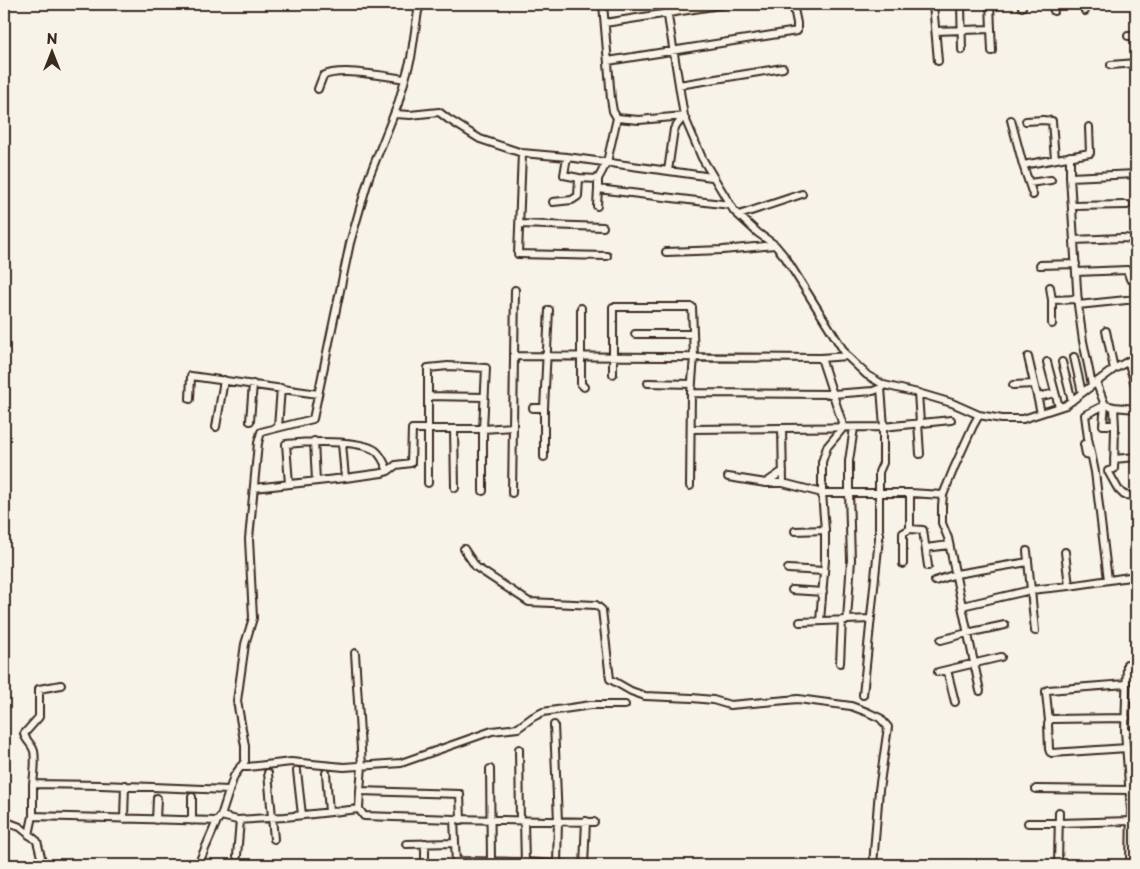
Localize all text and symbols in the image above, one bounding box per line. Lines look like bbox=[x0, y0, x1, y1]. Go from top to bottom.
north arrow bbox=[28, 28, 78, 78]
text: N bbox=[46, 28, 58, 49]

